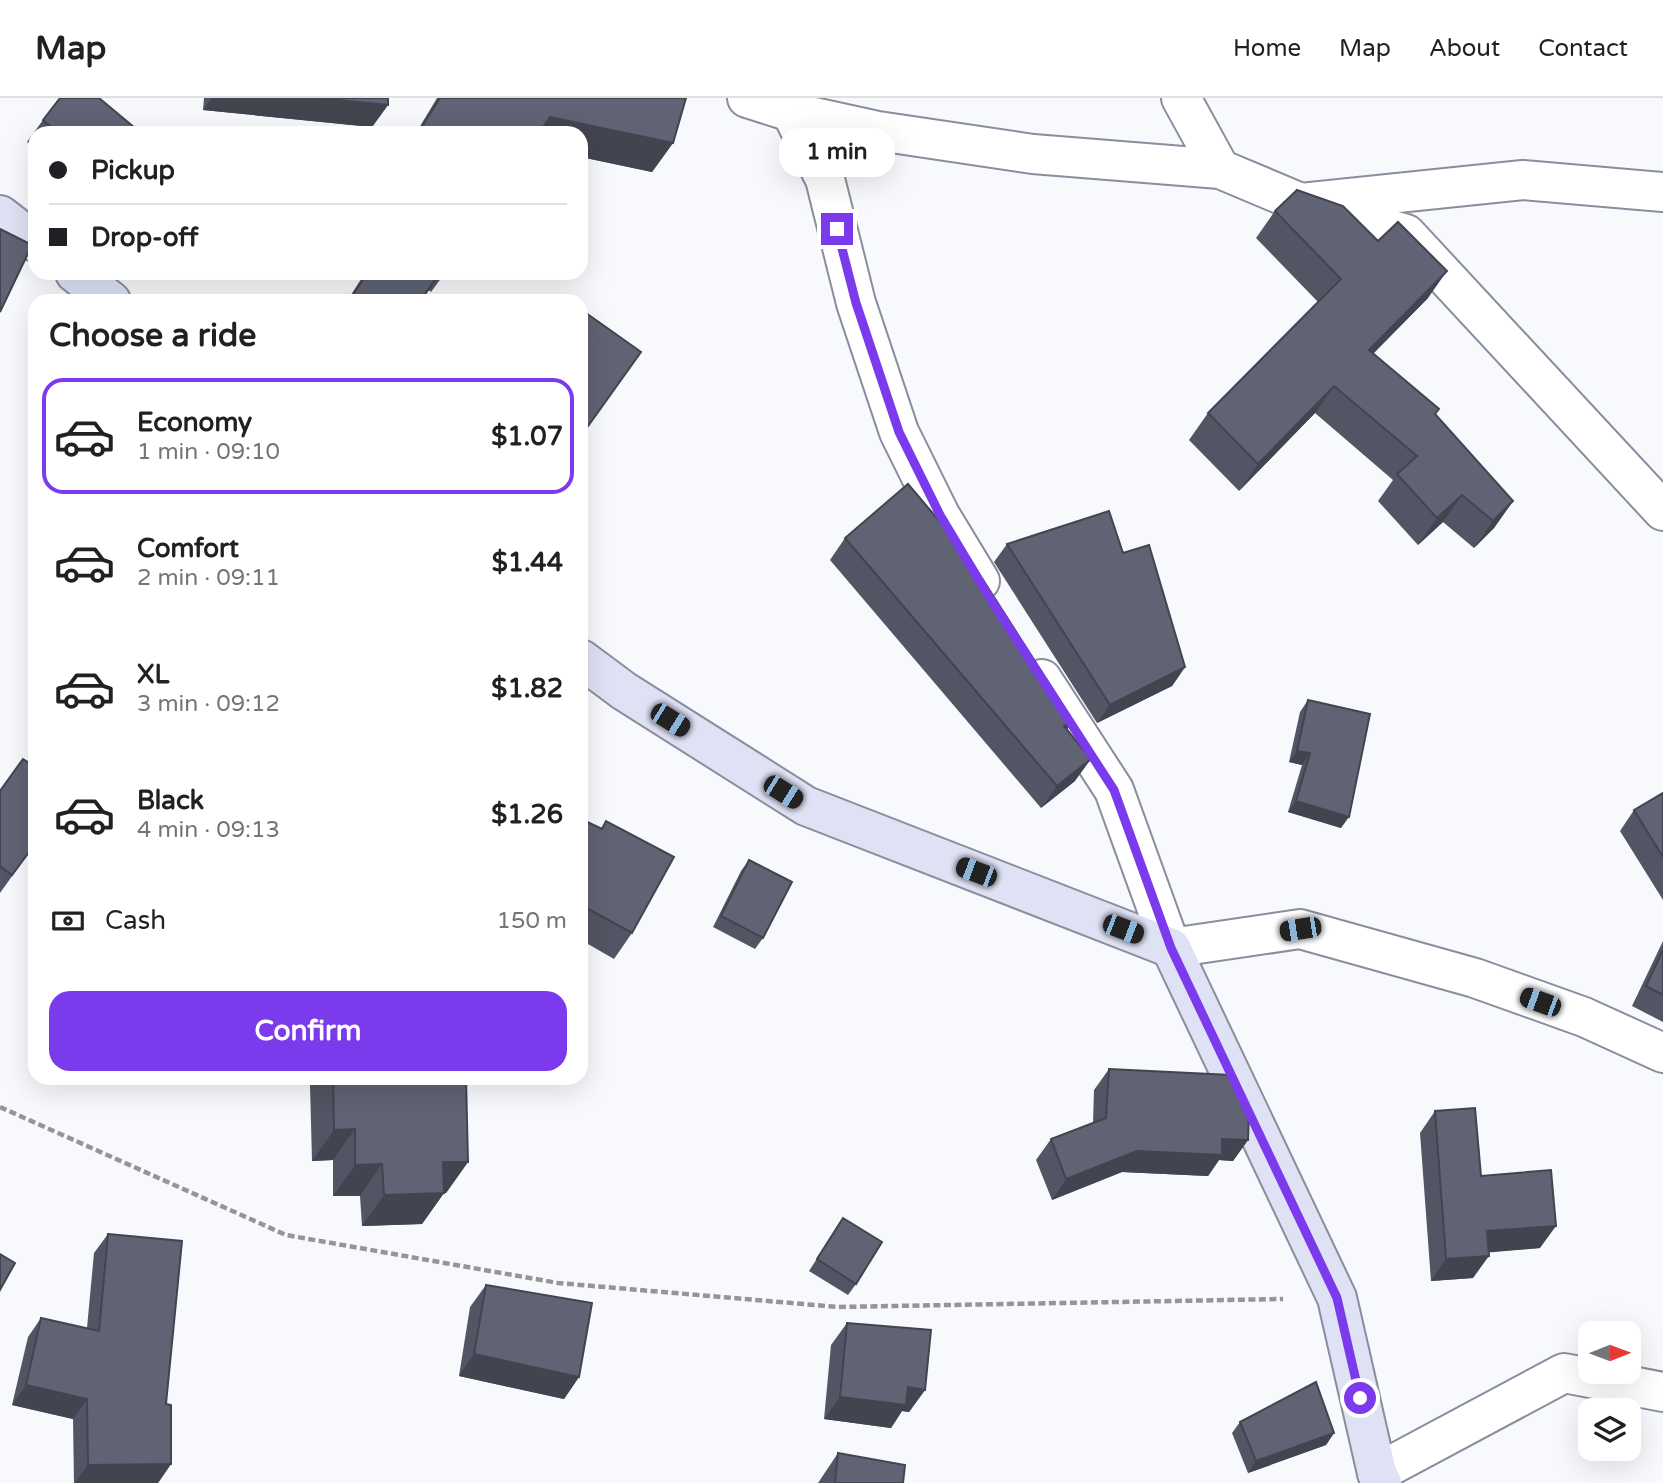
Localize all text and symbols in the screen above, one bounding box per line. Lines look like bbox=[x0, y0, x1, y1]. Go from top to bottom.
text: Map bbox=[35, 29, 106, 68]
text: Home bbox=[1233, 34, 1301, 63]
text: Map bbox=[1339, 34, 1391, 63]
text: About bbox=[1429, 34, 1500, 63]
text: Contact bbox=[1538, 34, 1628, 63]
callout: 1 min bbox=[779, 128, 895, 176]
text: 1 min bbox=[806, 138, 868, 166]
text: Pickup bbox=[91, 155, 175, 186]
route end bbox=[821, 213, 853, 245]
text: Drop-off bbox=[91, 222, 198, 253]
text: Choose a ride bbox=[49, 317, 256, 355]
icon: car bbox=[53, 405, 116, 468]
text: Economy bbox=[137, 407, 252, 438]
text: $1.07 bbox=[491, 421, 563, 452]
text: 1 min · 09:10 bbox=[137, 438, 280, 466]
icon: car bbox=[53, 531, 116, 594]
text: Comfort bbox=[137, 533, 239, 564]
text: $1.44 bbox=[492, 547, 563, 578]
text: 2 min · 09:11 bbox=[137, 564, 280, 592]
icon: car bbox=[53, 657, 116, 720]
text: XL bbox=[137, 659, 169, 690]
text: $1.82 bbox=[491, 673, 563, 704]
text: 3 min · 09:12 bbox=[137, 690, 280, 718]
car bbox=[647, 700, 694, 740]
car bbox=[760, 772, 807, 812]
icon: car bbox=[53, 783, 116, 846]
text: Black bbox=[137, 785, 204, 816]
text: $1.26 bbox=[491, 799, 563, 830]
text: 4 min · 09:13 bbox=[137, 816, 280, 844]
car bbox=[953, 855, 1000, 889]
icon: cash bbox=[49, 902, 87, 940]
text: Cash bbox=[105, 905, 166, 936]
text: 150 m bbox=[497, 907, 567, 935]
car bbox=[1100, 912, 1147, 946]
car bbox=[1278, 915, 1323, 943]
car bbox=[1517, 985, 1564, 1019]
button: Confirm bbox=[49, 991, 567, 1071]
north arrow bbox=[1578, 1321, 1642, 1384]
map controls bbox=[1578, 1321, 1641, 1461]
route start bbox=[1344, 1382, 1376, 1414]
button: layers bbox=[1578, 1398, 1641, 1461]

